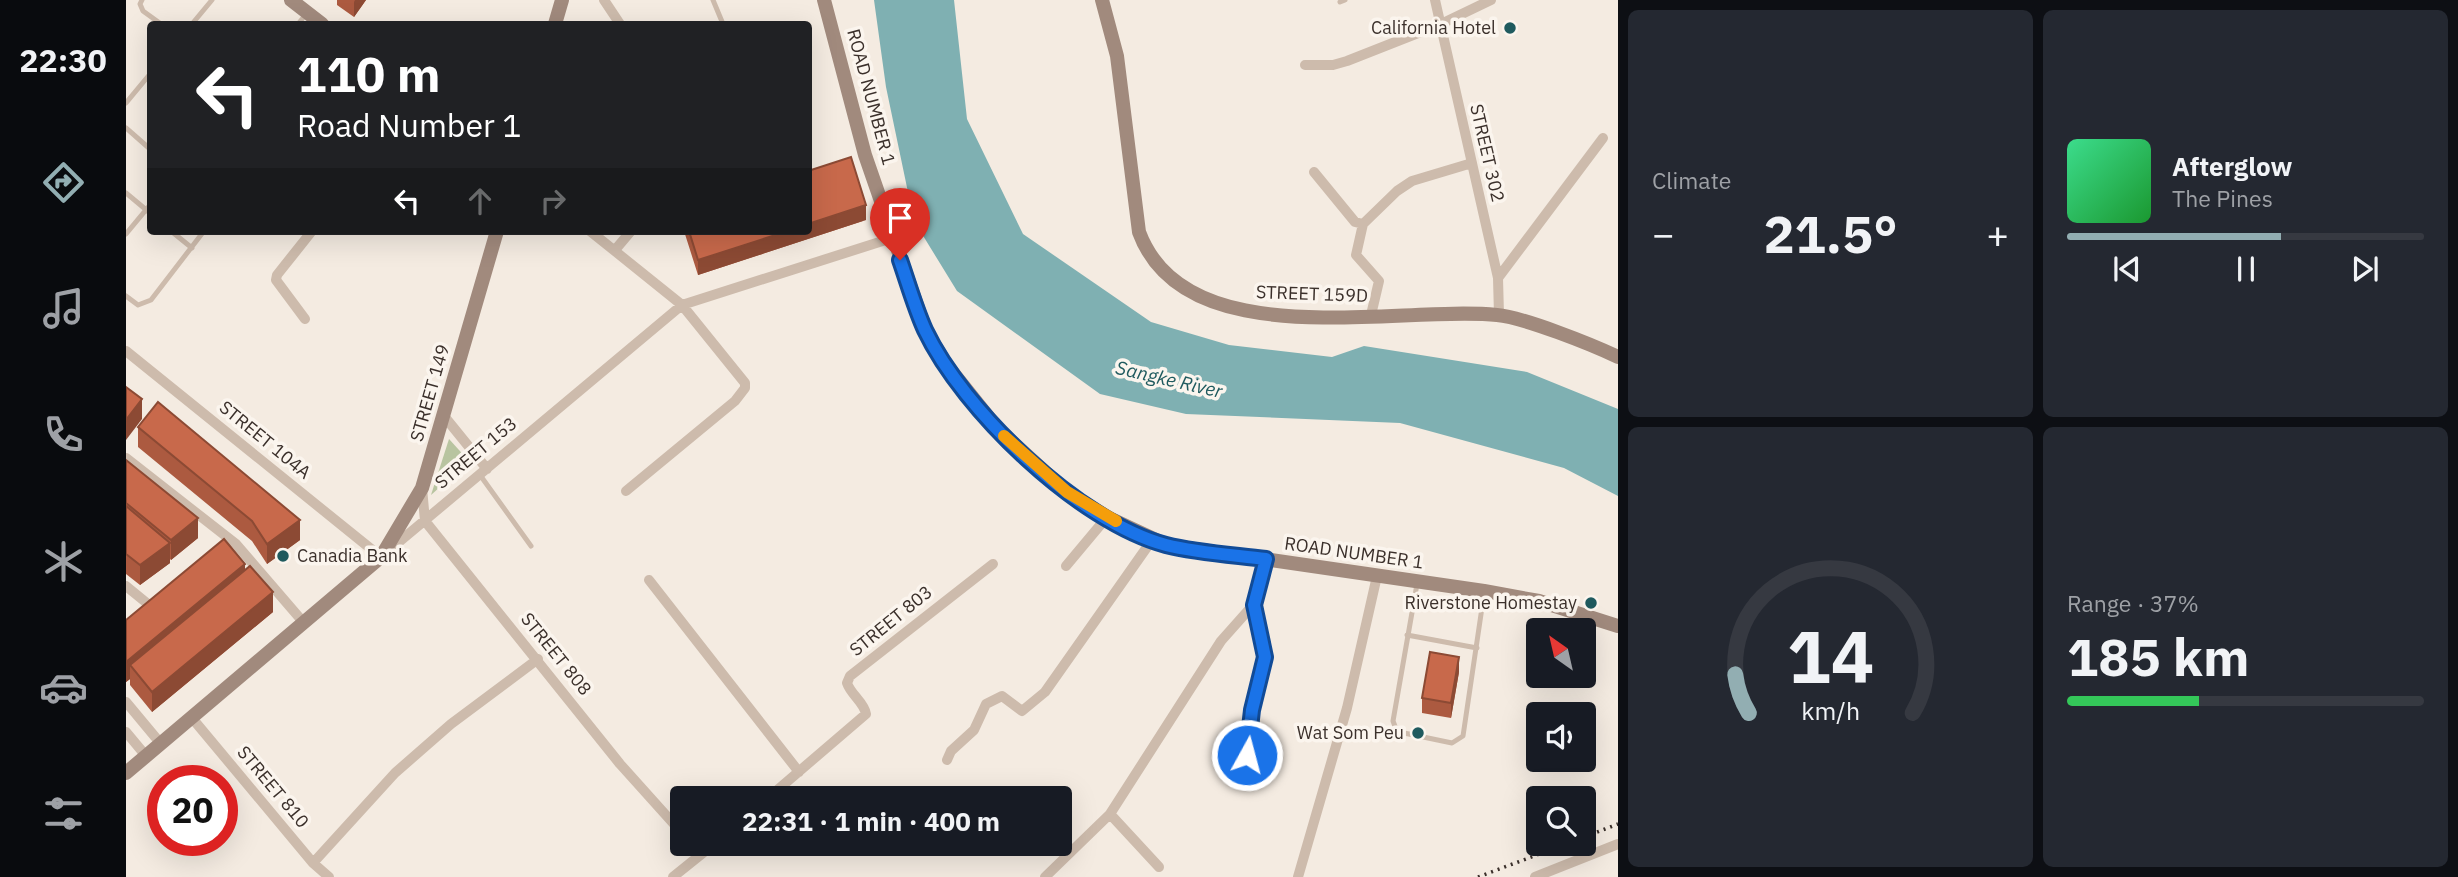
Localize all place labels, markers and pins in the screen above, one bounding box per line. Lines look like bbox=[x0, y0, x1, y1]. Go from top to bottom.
place label: California Hotel bbox=[1371, 16, 1496, 39]
marker: California Hotel bbox=[1502, 20, 1518, 36]
pin bbox=[870, 188, 930, 260]
place label: Canadia Bank bbox=[297, 544, 408, 567]
marker: Canadia Bank bbox=[275, 548, 291, 564]
place label: Riverstone Homestay bbox=[1405, 591, 1577, 614]
marker: Riverstone Homestay bbox=[1583, 595, 1599, 611]
place label: Wat Som Peu bbox=[1297, 721, 1404, 744]
marker: Wat Som Peu bbox=[1410, 725, 1426, 741]

